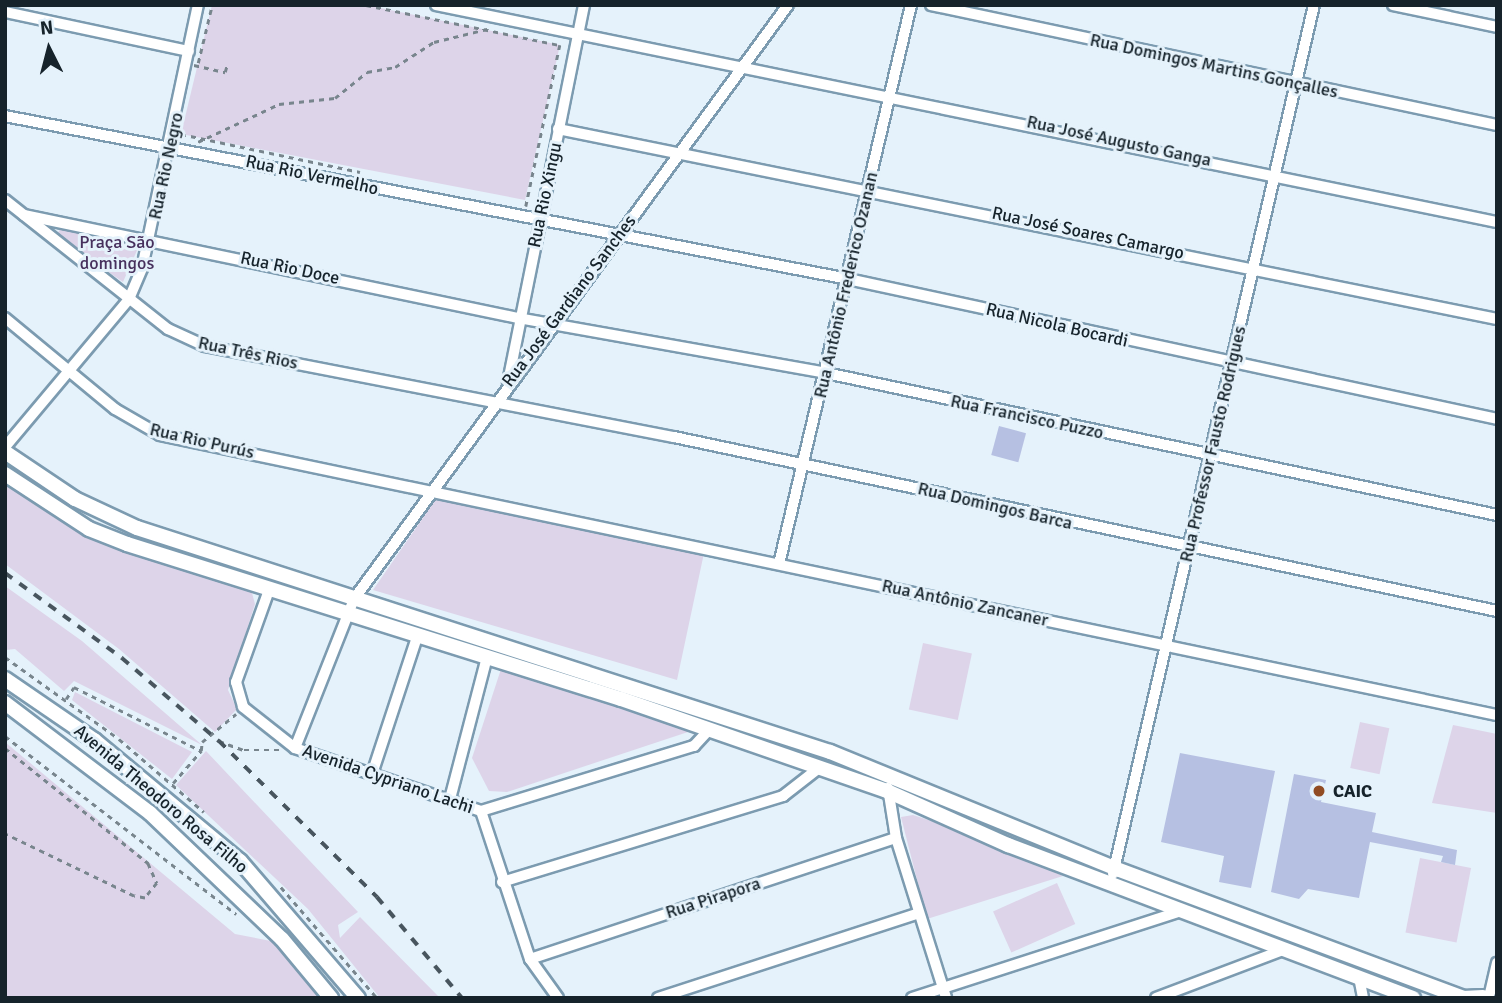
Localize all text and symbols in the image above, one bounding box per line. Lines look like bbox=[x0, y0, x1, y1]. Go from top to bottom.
north arrow bbox=[14, 14, 84, 84]
text: N bbox=[39, 15, 55, 41]
street label: Rua Domingos Martins Gonçalles bbox=[1088, 29, 1340, 103]
street label: Rua Rio Negro bbox=[144, 111, 188, 221]
street label: Rua José Augusto Ganga bbox=[1025, 111, 1213, 171]
street label: Rua Rio Xingu bbox=[523, 140, 567, 250]
street label: Rua Rio Vermelho bbox=[244, 150, 380, 200]
street label: Rua Antônio Frederico Ozanan bbox=[809, 170, 883, 400]
street label: Rua José Soares Camargo bbox=[990, 202, 1186, 264]
street label: Rua José Gardiano Sanches bbox=[497, 211, 641, 391]
park label: Praça São domingos bbox=[79, 232, 155, 274]
street label: Rua Rio Doce bbox=[238, 247, 342, 289]
street label: Rua Nicola Bocardi bbox=[984, 298, 1130, 352]
street label: Rua Professor Fausto Rodrigues bbox=[1175, 324, 1251, 564]
street label: Rua Três Rios bbox=[196, 332, 300, 374]
street label: Rua Francisco Puzzo bbox=[949, 390, 1105, 444]
street label: Rua Rio Purús bbox=[148, 418, 256, 464]
street label: Rua Domingos Barca bbox=[916, 478, 1074, 534]
street label: Rua Antônio Zancaner bbox=[880, 575, 1050, 631]
street label: Avenida Theodoro Rosa Filho bbox=[70, 720, 252, 878]
street label: Avenida Cypriano Lachi bbox=[300, 740, 476, 818]
place label: CAIC bbox=[1333, 780, 1372, 802]
marker: CAIC bbox=[1311, 783, 1327, 799]
street label: Rua Pirapora bbox=[663, 872, 763, 924]

